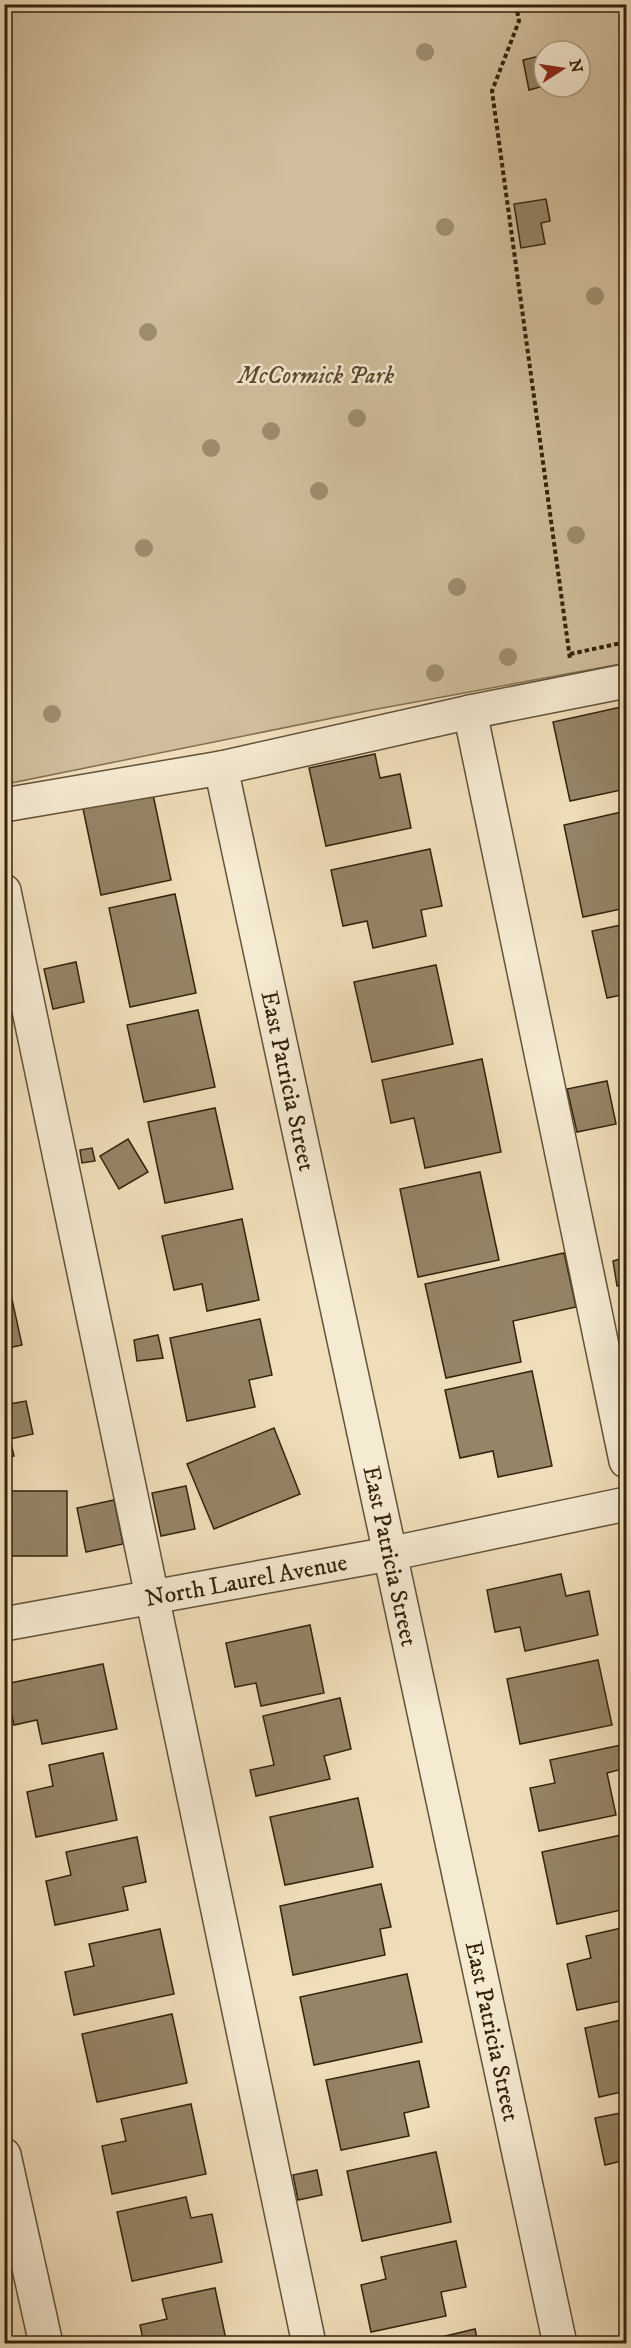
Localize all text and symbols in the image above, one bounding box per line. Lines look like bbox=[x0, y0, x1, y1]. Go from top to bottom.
north arrow bbox=[532, 39, 592, 99]
text: N bbox=[565, 58, 587, 75]
park label: McCormick Park bbox=[236, 361, 394, 391]
street label: East Patricia Street bbox=[253, 988, 321, 1174]
street label: East Patricia Street bbox=[356, 1463, 424, 1649]
street label: North Laurel Avenue bbox=[143, 1548, 350, 1614]
street label: East Patricia Street bbox=[458, 1938, 526, 2125]

